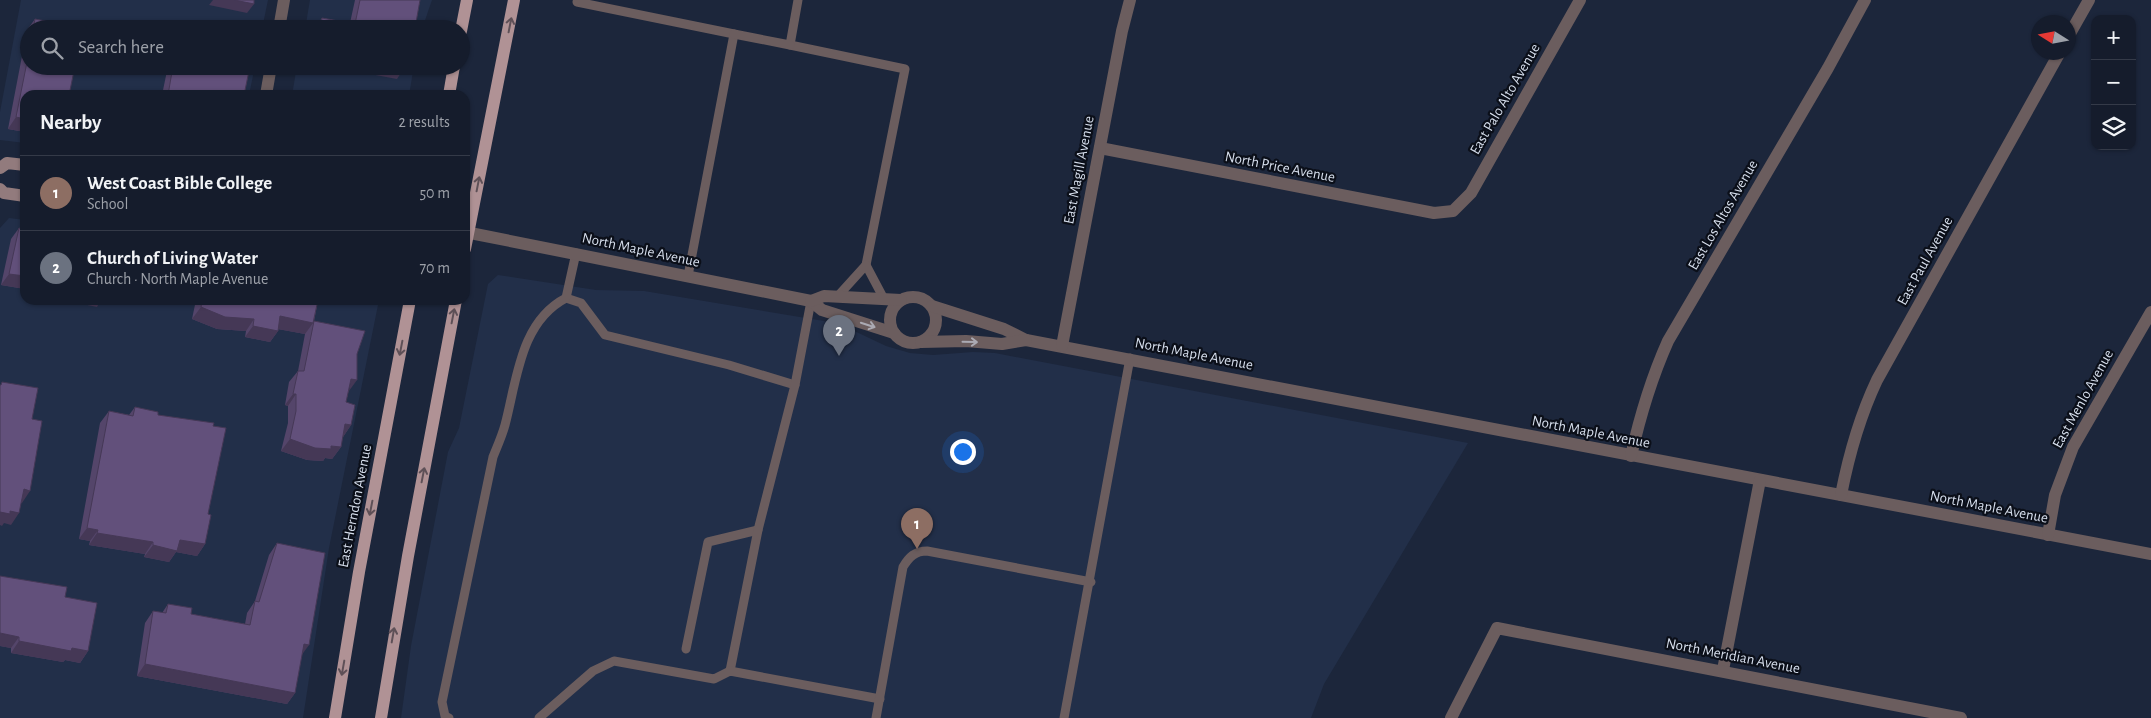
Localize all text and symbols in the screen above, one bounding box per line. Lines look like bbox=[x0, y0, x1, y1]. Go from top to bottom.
north arrow bbox=[2031, 15, 2076, 60]
map controls bbox=[2091, 15, 2136, 150]
button: + bbox=[2091, 15, 2136, 60]
one-way arrow bbox=[505, 17, 515, 33]
search box bbox=[20, 20, 470, 75]
icon: search bbox=[38, 34, 66, 62]
text: Search here bbox=[78, 38, 164, 57]
street label: East Palo Alto Avenue bbox=[1467, 41, 1543, 157]
button: − bbox=[2091, 60, 2136, 105]
button: layers bbox=[2091, 105, 2136, 150]
text: Nearby bbox=[40, 112, 101, 133]
text: 2 results bbox=[398, 114, 450, 130]
street label: East Magill Avenue bbox=[1061, 115, 1097, 225]
street label: North Price Avenue bbox=[1224, 149, 1336, 185]
street label: East Los Altos Avenue bbox=[1685, 157, 1761, 273]
text: West Coast Bible College bbox=[87, 174, 272, 193]
one-way arrow bbox=[473, 176, 483, 192]
text: 1 bbox=[53, 185, 59, 201]
text: 50 m bbox=[419, 185, 450, 201]
text: School bbox=[87, 196, 128, 212]
street label: East Paul Avenue bbox=[1895, 214, 1955, 308]
street label: North Maple Avenue bbox=[581, 230, 701, 270]
text: Church of Living Water bbox=[87, 249, 258, 268]
text: 2 bbox=[52, 260, 60, 276]
text: 70 m bbox=[419, 260, 450, 276]
text: Church · North Maple Avenue bbox=[87, 271, 268, 287]
one-way arrow bbox=[448, 308, 458, 324]
pin: 2 bbox=[823, 315, 855, 356]
one-way arrow bbox=[860, 321, 876, 331]
street label: North Maple Avenue bbox=[1134, 335, 1254, 373]
one-way arrow bbox=[962, 337, 978, 347]
one-way arrow bbox=[396, 339, 406, 355]
street label: East Menlo Avenue bbox=[2050, 347, 2116, 451]
street label: North Maple Avenue bbox=[1531, 413, 1651, 451]
your location bbox=[950, 439, 976, 465]
street label: East Herndon Avenue bbox=[336, 443, 374, 569]
one-way arrow bbox=[418, 468, 428, 484]
street label: North Maple Avenue bbox=[1929, 488, 2049, 526]
one-way arrow bbox=[366, 499, 375, 515]
pin: 1 bbox=[901, 508, 933, 549]
one-way arrow bbox=[389, 628, 399, 644]
street label: North Meridian Avenue bbox=[1665, 636, 1801, 676]
one-way arrow bbox=[337, 659, 347, 675]

